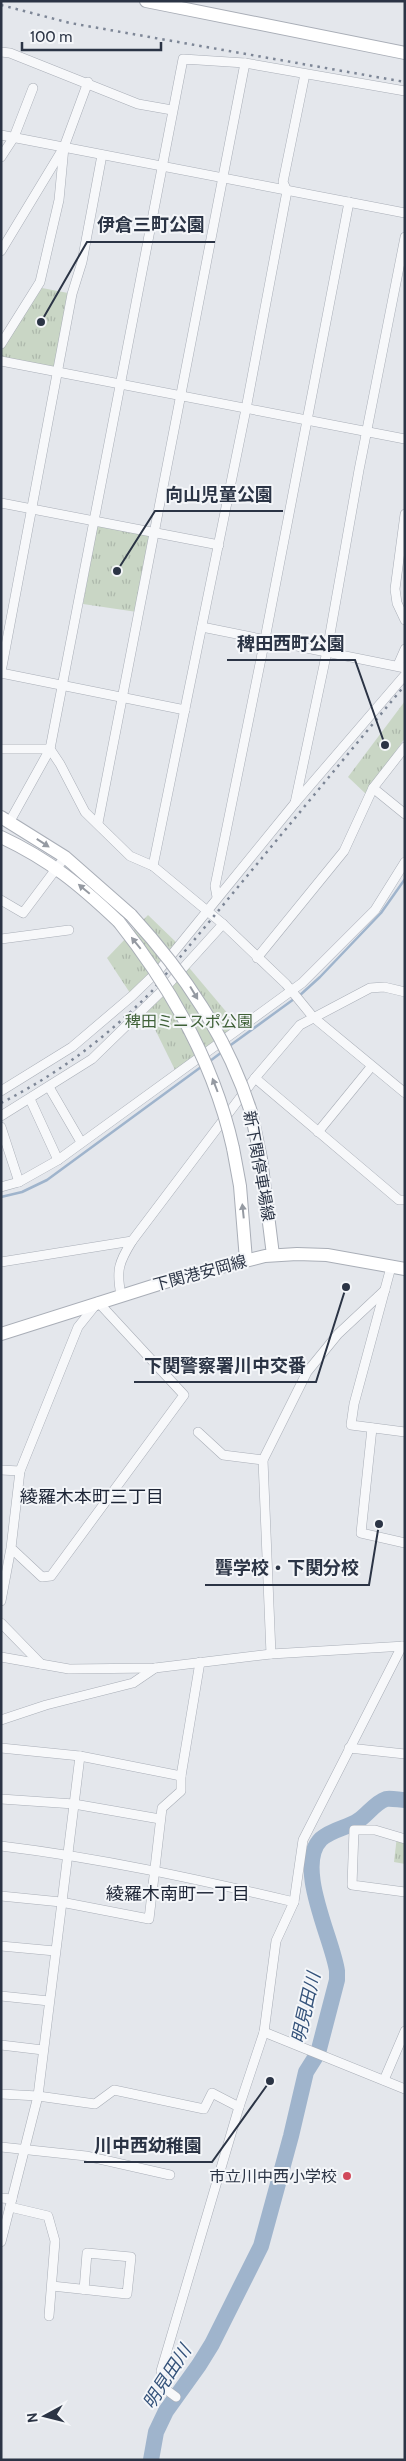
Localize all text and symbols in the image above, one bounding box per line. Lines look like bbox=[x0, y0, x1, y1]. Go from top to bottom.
scale bar bbox=[22, 20, 161, 52]
text: 100 m bbox=[30, 28, 72, 46]
callout: 伊倉三町公園 bbox=[87, 209, 215, 242]
text: 伊倉三町公園 bbox=[97, 214, 205, 236]
callout: 向山児童公園 bbox=[155, 478, 283, 511]
text: 向山児童公園 bbox=[165, 484, 273, 506]
callout: 稗田西町公園 bbox=[227, 627, 355, 660]
text: 稗田西町公園 bbox=[237, 633, 345, 655]
one-way arrow bbox=[36, 838, 49, 847]
one-way arrow bbox=[78, 883, 91, 894]
one-way arrow bbox=[131, 937, 142, 950]
one-way arrow bbox=[190, 987, 199, 1000]
park label: 稗田ミニスポ公園 bbox=[125, 1012, 253, 1031]
one-way arrow bbox=[211, 1077, 219, 1092]
street label: 新下関停車場線 bbox=[240, 1109, 278, 1223]
one-way arrow bbox=[239, 1203, 247, 1219]
street label: 下関港安岡線 bbox=[151, 1251, 249, 1295]
callout: 下関警察署川中交番 bbox=[134, 1349, 316, 1382]
text: 下関警察署川中交番 bbox=[144, 1355, 306, 1377]
district label: 綾羅木本町三丁目 bbox=[20, 1486, 164, 1508]
callout: 聾学校・下関分校 bbox=[205, 1552, 369, 1585]
text: 聾学校・下関分校 bbox=[215, 1557, 359, 1579]
district label: 綾羅木南町一丁目 bbox=[106, 1883, 250, 1905]
water label: 明見田川 bbox=[287, 1968, 325, 2046]
callout: 川中西幼稚園 bbox=[84, 2129, 212, 2162]
text: 川中西幼稚園 bbox=[94, 2135, 202, 2157]
place label: 市立川中西小学校 bbox=[209, 2167, 337, 2186]
marker: 市立川中西小学校 bbox=[341, 2170, 353, 2182]
water label: 明見田川 bbox=[138, 2339, 197, 2413]
north arrow bbox=[20, 2391, 70, 2441]
text: N bbox=[23, 2412, 42, 2424]

